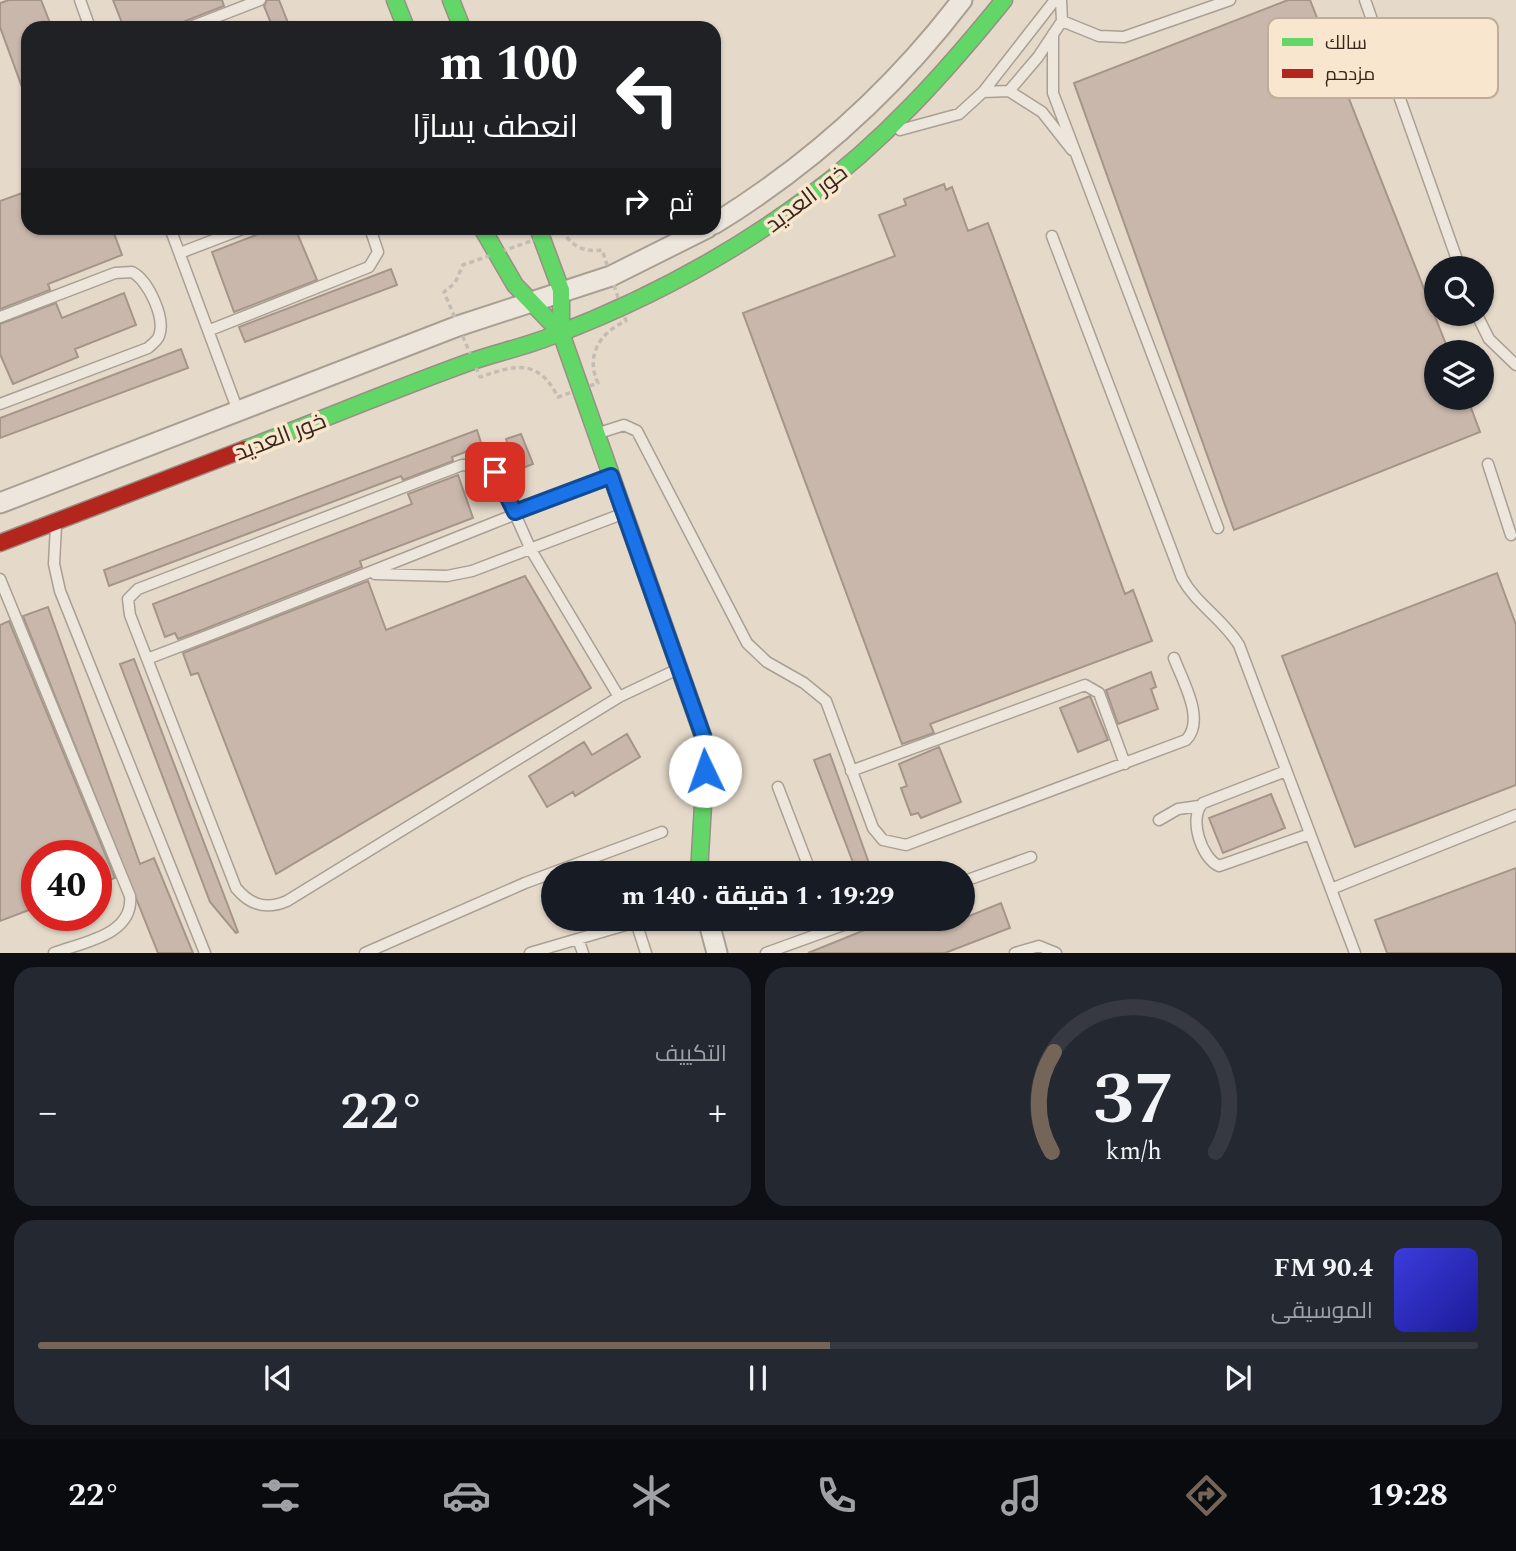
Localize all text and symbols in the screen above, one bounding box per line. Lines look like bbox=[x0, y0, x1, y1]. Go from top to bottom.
legend bbox=[1268, 18, 1498, 98]
text: 100 m bbox=[439, 27, 578, 102]
text: سالك bbox=[1325, 29, 1367, 58]
icon: left bbox=[602, 49, 693, 140]
text: مزدحم bbox=[1325, 60, 1375, 89]
text: انعطف يسارًا bbox=[412, 103, 578, 152]
street label: خور العديد bbox=[758, 156, 856, 242]
icon: right bbox=[617, 182, 655, 220]
text: ثم bbox=[669, 183, 693, 223]
map controls bbox=[1424, 256, 1494, 410]
button: search bbox=[1424, 256, 1494, 326]
button: layers bbox=[1424, 340, 1494, 410]
street label: خور العديد bbox=[230, 404, 332, 471]
pin bbox=[465, 442, 525, 502]
icon: arrive bbox=[476, 453, 514, 491]
position arrow bbox=[668, 734, 742, 808]
speed limit sign: 40 bbox=[21, 840, 112, 931]
text: 19:29 · 1 دقيقة · 140 m bbox=[622, 876, 894, 916]
text: التكييف bbox=[655, 1037, 727, 1072]
text: 37 bbox=[1093, 1046, 1174, 1157]
text: 22° bbox=[340, 1073, 425, 1152]
text: − bbox=[38, 1084, 57, 1142]
text: + bbox=[708, 1084, 727, 1142]
text: km/h bbox=[1105, 1133, 1162, 1171]
text: 90.4 FM bbox=[1273, 1248, 1373, 1288]
text: الموسيقى bbox=[1271, 1294, 1373, 1329]
icon: previous bbox=[259, 1359, 297, 1397]
icon: pause bbox=[739, 1359, 777, 1397]
icon: next bbox=[1219, 1359, 1257, 1397]
text: 22° bbox=[68, 1471, 120, 1520]
icon: filters bbox=[256, 1471, 305, 1520]
icon: car bbox=[442, 1471, 491, 1520]
icon: climate bbox=[627, 1471, 676, 1520]
icon: phone bbox=[812, 1471, 861, 1520]
icon: music bbox=[997, 1471, 1046, 1520]
icon: directions bbox=[1182, 1471, 1231, 1520]
text: 19:28 bbox=[1368, 1471, 1448, 1520]

